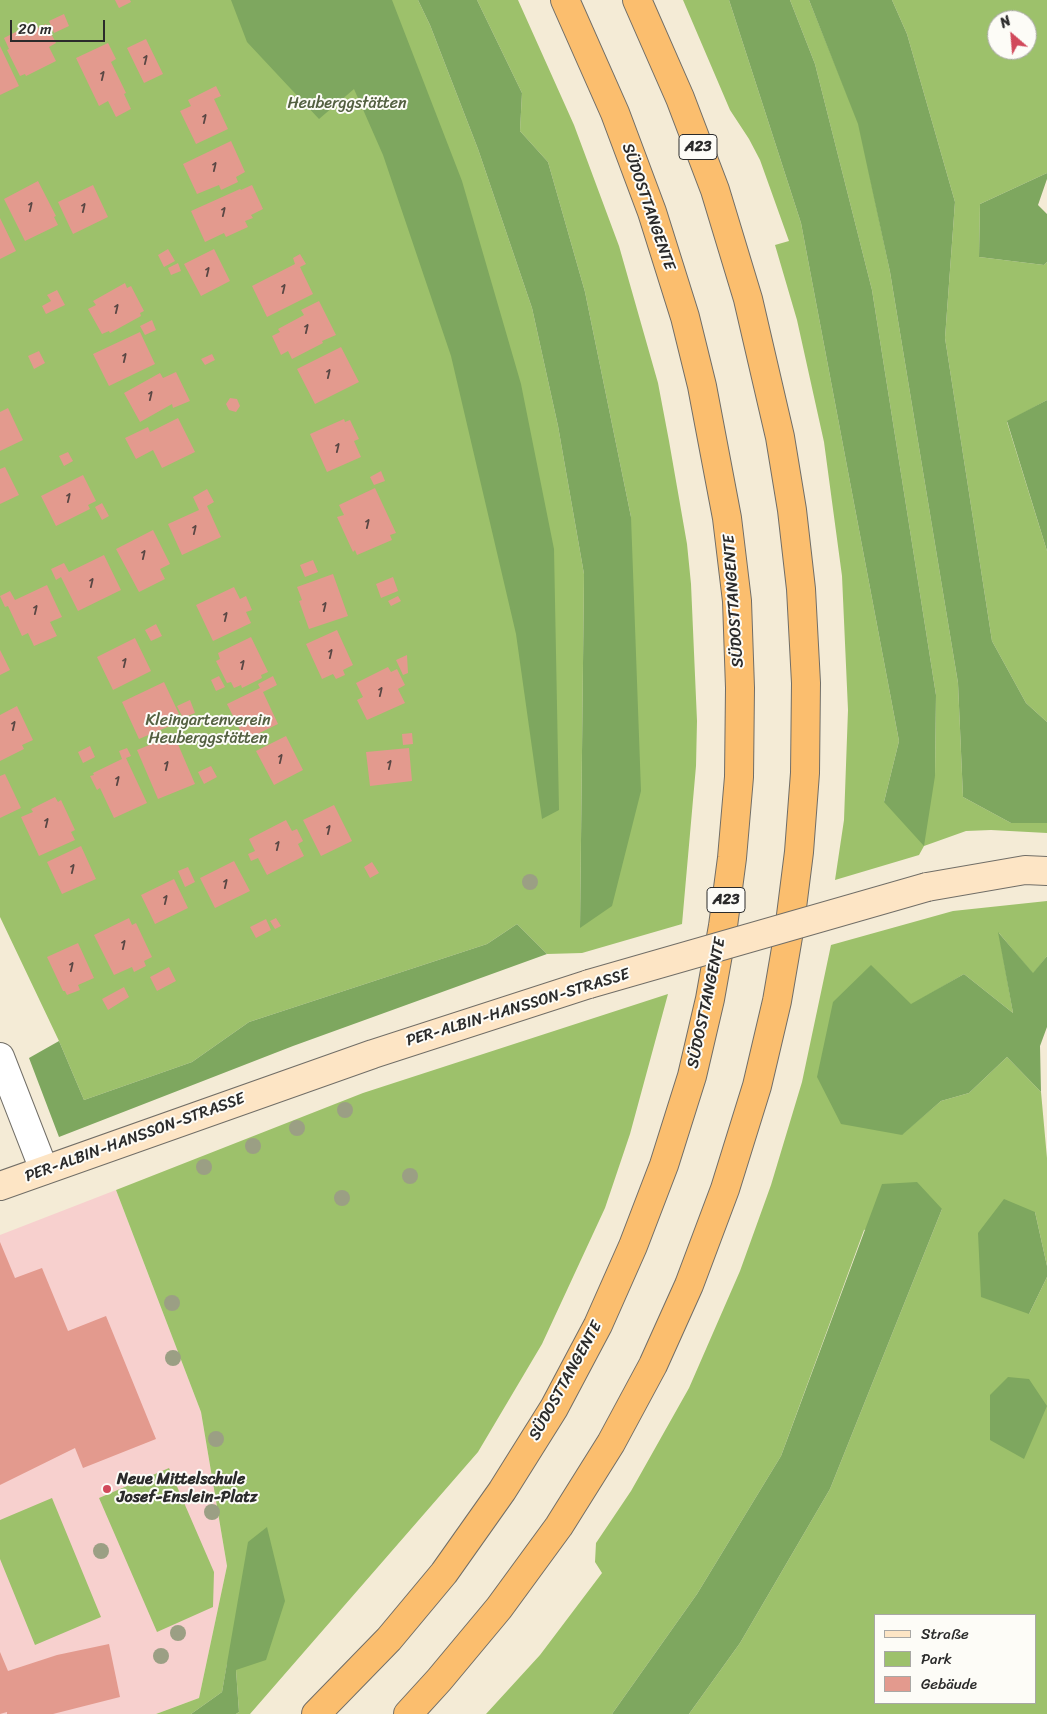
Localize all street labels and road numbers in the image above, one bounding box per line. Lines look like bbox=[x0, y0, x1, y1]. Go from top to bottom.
road number: A23 bbox=[679, 134, 717, 160]
street label: SÜDOSTTANGENTE bbox=[617, 141, 679, 273]
street label: SÜDOSTTANGENTE bbox=[720, 534, 748, 668]
road number: A23 bbox=[707, 888, 745, 912]
street label: SÜDOSTTANGENTE bbox=[684, 936, 730, 1070]
street label: PER-ALBIN-HANSSON-STRASSE bbox=[404, 965, 632, 1051]
street label: PER-ALBIN-HANSSON-STRASSE bbox=[23, 1089, 247, 1187]
street label: SÜDOSTTANGENTE bbox=[525, 1318, 607, 1444]

